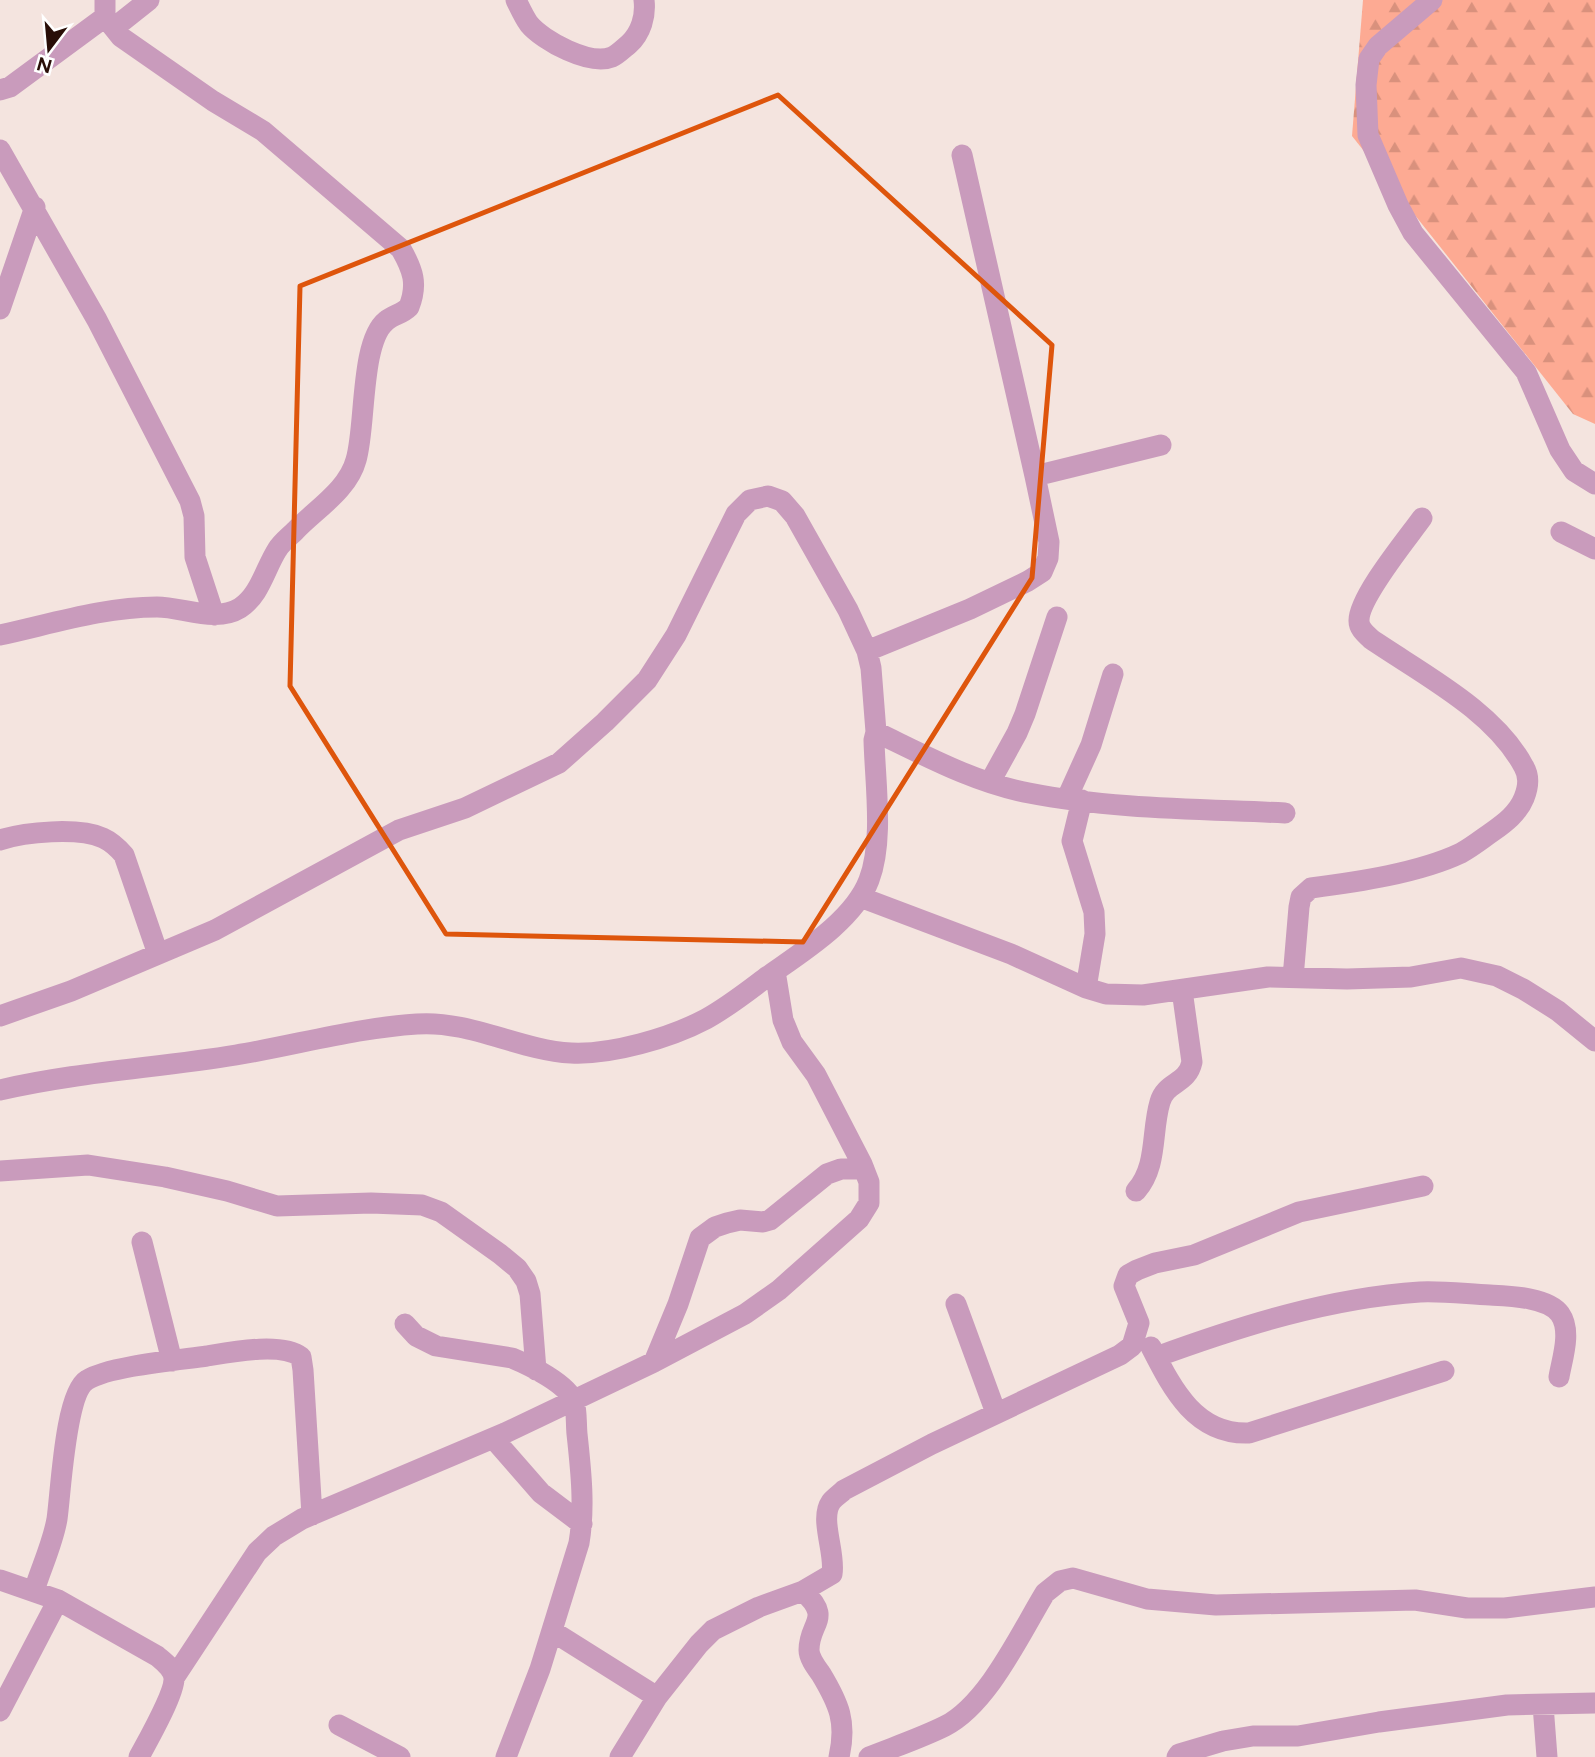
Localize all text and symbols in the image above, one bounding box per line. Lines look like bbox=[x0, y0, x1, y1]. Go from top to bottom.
north arrow bbox=[14, 14, 84, 84]
text: N bbox=[34, 52, 55, 78]

